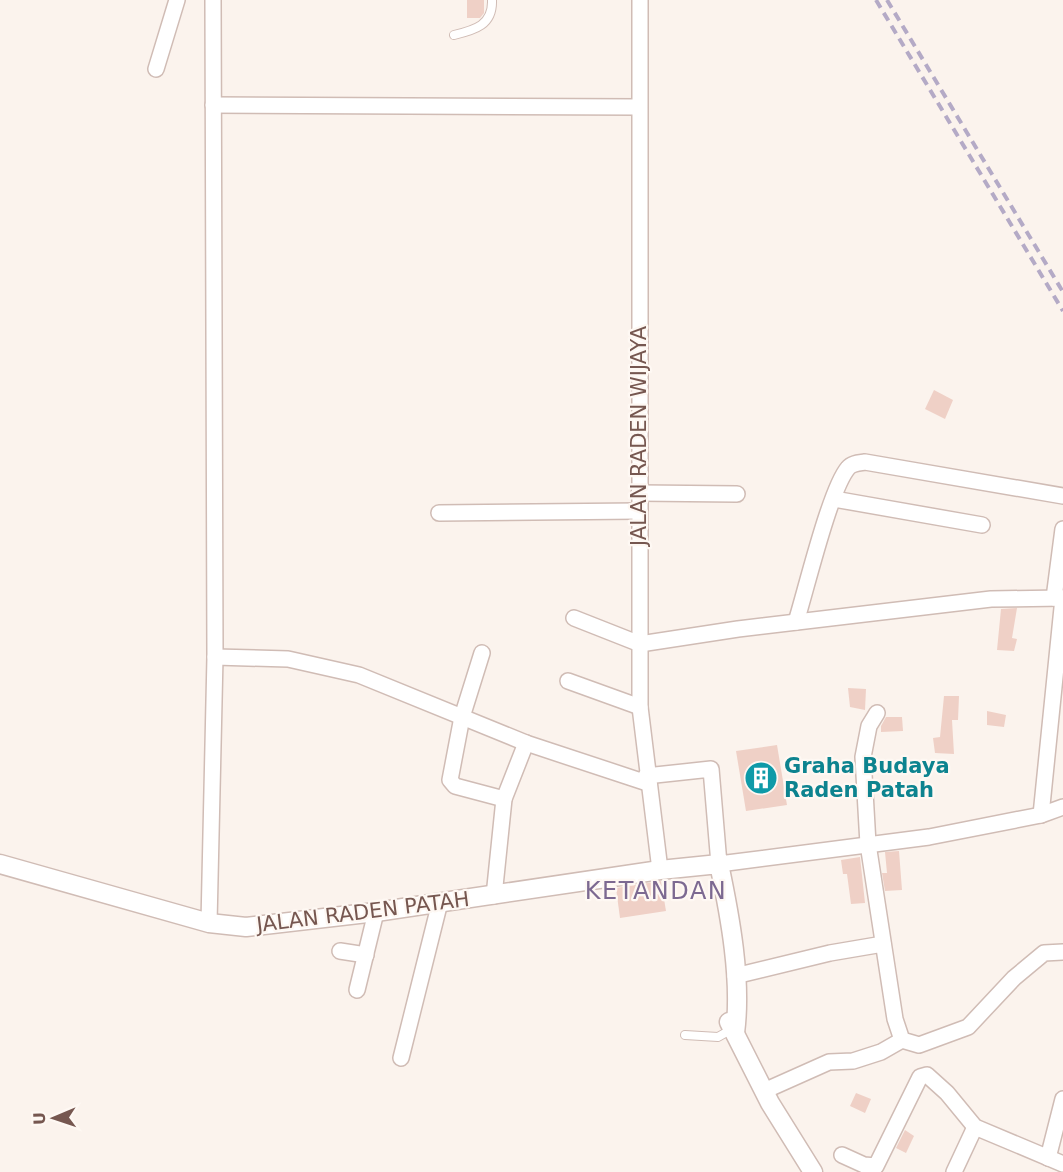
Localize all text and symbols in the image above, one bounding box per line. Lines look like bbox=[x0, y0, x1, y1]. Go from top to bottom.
street label: JALAN RADEN WIJAYA bbox=[627, 325, 651, 548]
place label: Graha Budaya Raden Patah bbox=[784, 754, 950, 802]
building icon: Graha Budaya Raden Patah bbox=[743, 760, 779, 796]
district label: KETANDAN bbox=[585, 877, 727, 905]
street label: JALAN RADEN PATAH bbox=[253, 887, 471, 937]
north arrow bbox=[24, 1088, 84, 1148]
text: U bbox=[30, 1112, 49, 1125]

